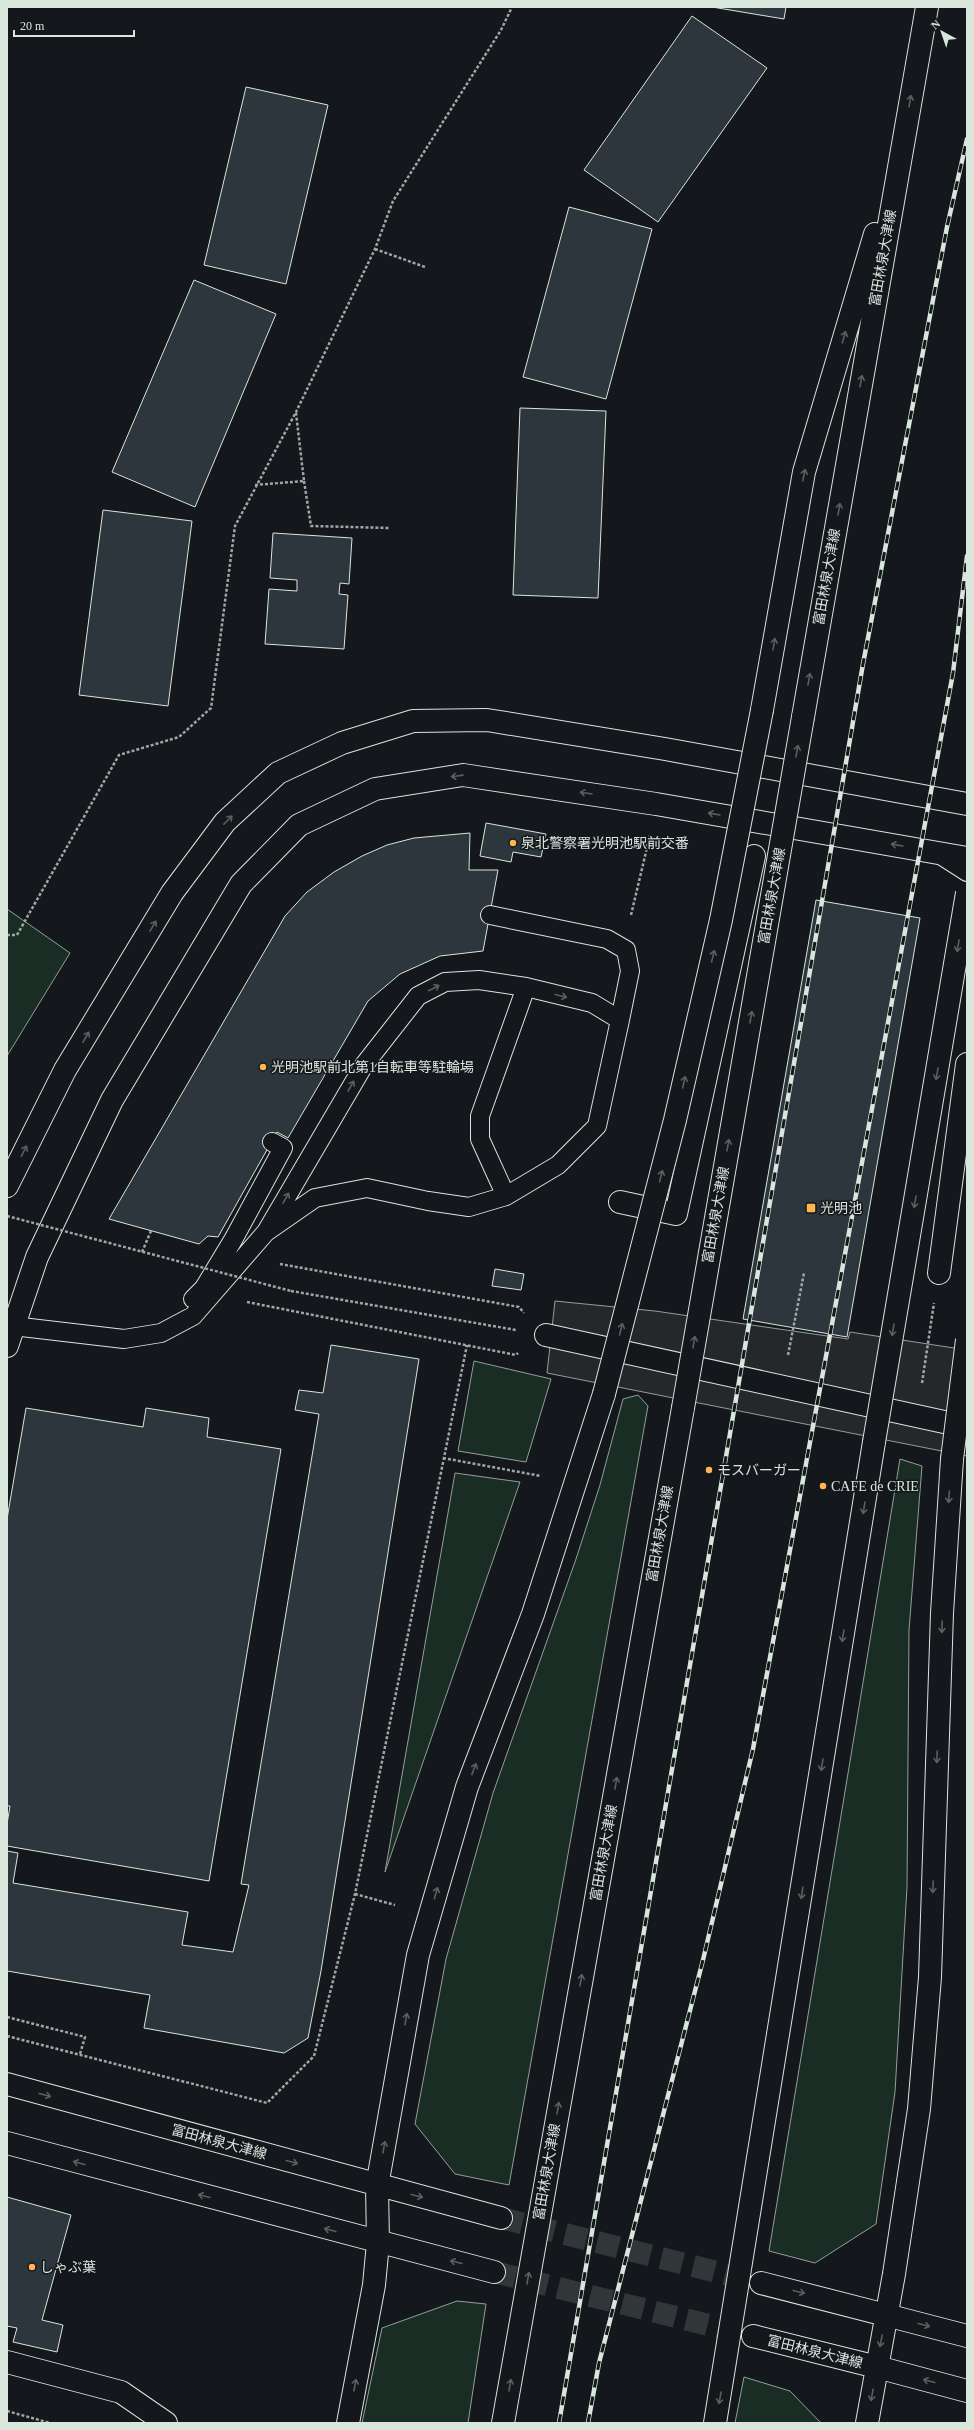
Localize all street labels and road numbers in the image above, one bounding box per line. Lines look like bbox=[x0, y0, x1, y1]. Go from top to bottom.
street label: 富田林泉大津線 bbox=[866, 208, 899, 308]
street label: 富田林泉大津線 bbox=[810, 527, 843, 627]
street label: 富田林泉大津線 bbox=[755, 846, 788, 946]
street label: 富田林泉大津線 bbox=[699, 1165, 732, 1265]
street label: 富田林泉大津線 bbox=[643, 1484, 676, 1584]
street label: 富田林泉大津線 bbox=[587, 1803, 620, 1903]
street label: 富田林泉大津線 bbox=[170, 2121, 269, 2162]
street label: 富田林泉大津線 bbox=[530, 2122, 563, 2222]
street label: 富田林泉大津線 bbox=[766, 2332, 865, 2371]

